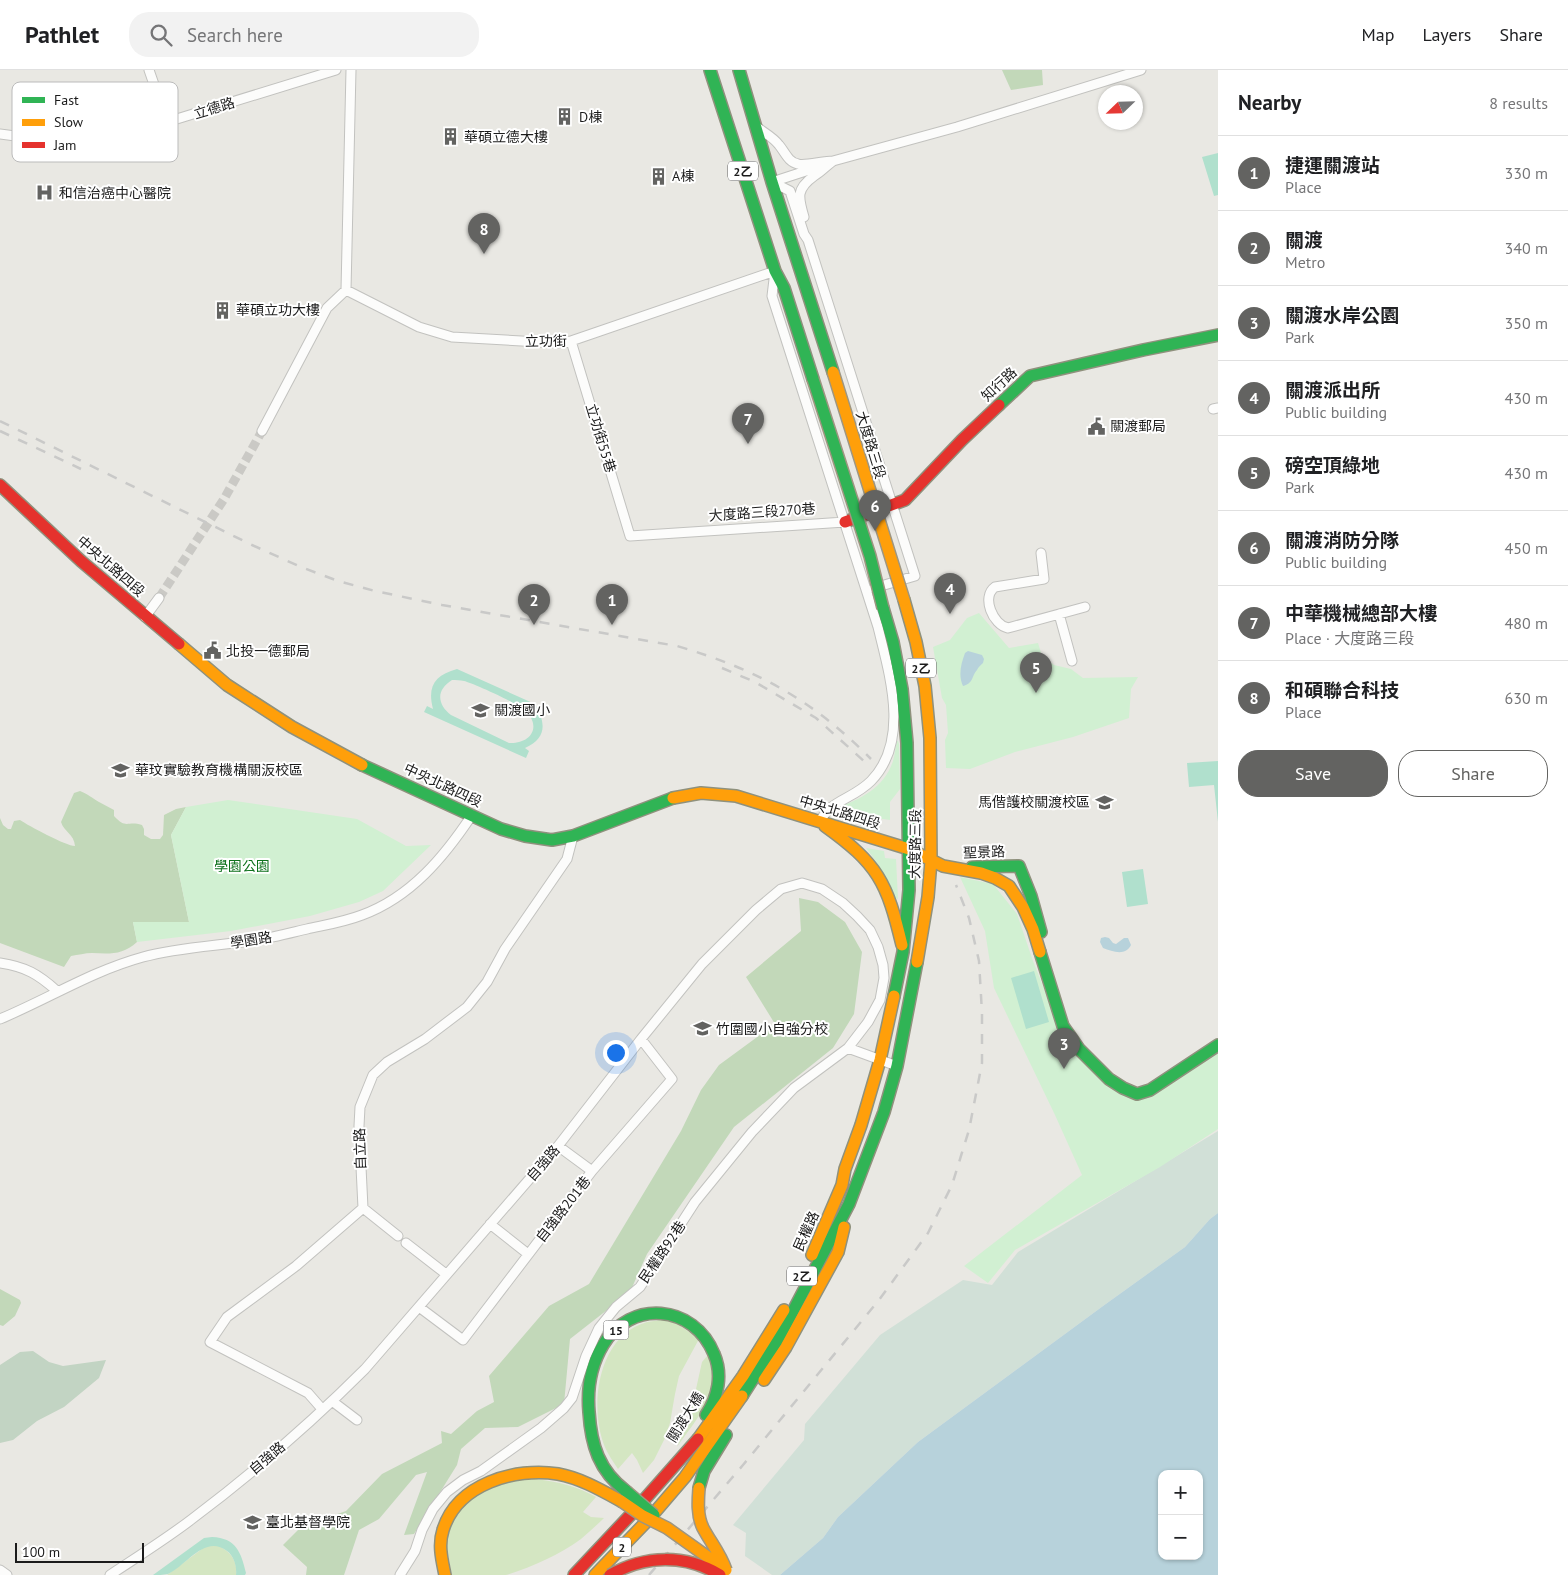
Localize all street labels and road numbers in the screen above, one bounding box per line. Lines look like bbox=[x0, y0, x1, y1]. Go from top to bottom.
street label: 立德路 bbox=[191, 93, 237, 123]
road number: 2乙 bbox=[728, 162, 758, 180]
street label: 立功街 bbox=[525, 332, 567, 350]
street label: 知行路 bbox=[978, 363, 1020, 405]
street label: 立功街55巷 bbox=[582, 401, 620, 475]
street label: 大度路三段 bbox=[852, 409, 890, 481]
street label: 大度路三段270巷 bbox=[708, 499, 816, 525]
street label: 中央北路四段 bbox=[73, 532, 149, 600]
road number: 2乙 bbox=[906, 658, 936, 678]
street label: 中央北路四段 bbox=[401, 759, 485, 811]
street label: 中央北路四段 bbox=[797, 791, 883, 833]
street label: 大度路三段 bbox=[905, 809, 925, 879]
street label: 聖景路 bbox=[963, 842, 1005, 862]
street label: 學園路 bbox=[229, 928, 273, 952]
street label: 自立路 bbox=[350, 1128, 370, 1170]
street label: 自強路 bbox=[522, 1141, 564, 1185]
street label: 自強路201巷 bbox=[532, 1172, 594, 1246]
street label: 民權路 bbox=[789, 1208, 823, 1254]
street label: 民權路92巷 bbox=[635, 1217, 689, 1287]
road number: 2乙 bbox=[787, 1266, 817, 1286]
road number: 15 bbox=[604, 1320, 628, 1340]
street label: 關渡大橋 bbox=[663, 1388, 707, 1446]
street label: 自強路 bbox=[245, 1438, 289, 1478]
road number: 2 bbox=[613, 1538, 631, 1556]

